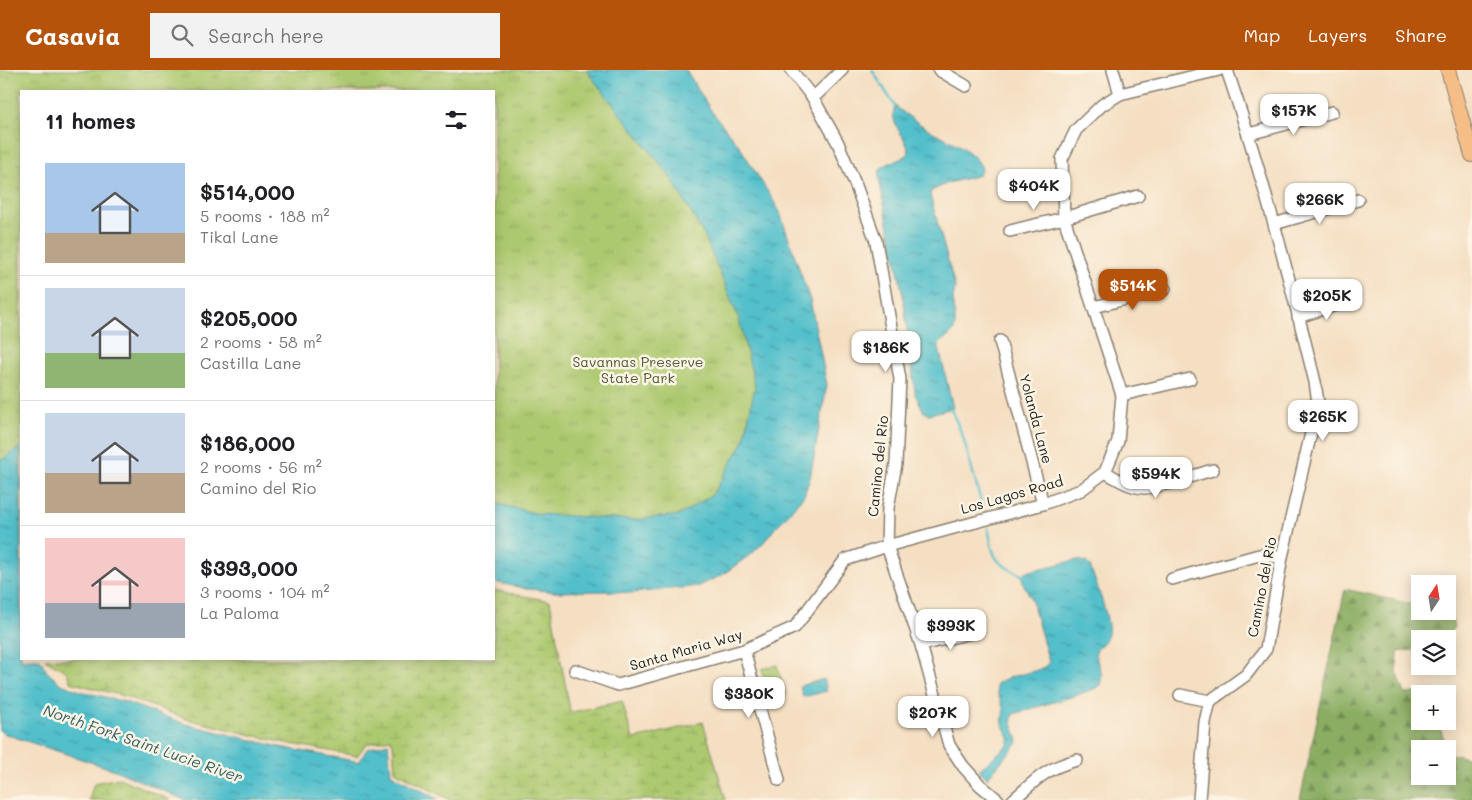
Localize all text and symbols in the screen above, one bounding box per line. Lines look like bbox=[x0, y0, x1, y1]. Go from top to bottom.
search box bbox=[150, 13, 500, 58]
text: Casavia bbox=[25, 20, 120, 51]
icon: search bbox=[168, 21, 196, 49]
text: Search here bbox=[208, 23, 324, 48]
text: Map bbox=[1244, 23, 1280, 47]
text: Layers bbox=[1308, 23, 1367, 47]
text: Share bbox=[1395, 23, 1447, 47]
pin: $157K bbox=[1259, 93, 1329, 136]
text: $157K bbox=[1271, 99, 1317, 120]
icon: filters bbox=[442, 106, 470, 134]
text: 11 homes bbox=[45, 107, 136, 134]
pin: $404K bbox=[999, 168, 1069, 211]
text: $404K bbox=[1009, 174, 1060, 195]
text: $514,000 bbox=[200, 178, 295, 205]
pin: $266K bbox=[1285, 182, 1355, 225]
icon: home bbox=[85, 183, 145, 243]
text: $266K bbox=[1296, 188, 1344, 209]
text: 5 rooms · 188 m² bbox=[200, 205, 330, 226]
text: Tikal Lane bbox=[200, 226, 279, 247]
pin: $514K bbox=[1098, 268, 1168, 311]
text: $514K bbox=[1110, 274, 1157, 295]
pin: $205K bbox=[1292, 278, 1362, 321]
text: $205K bbox=[1303, 284, 1352, 305]
text: $205,000 bbox=[200, 304, 297, 331]
icon: home bbox=[85, 308, 145, 368]
pin: $186K bbox=[851, 330, 921, 373]
text: 2 rooms · 58 m² bbox=[200, 331, 322, 352]
text: $186K bbox=[862, 336, 910, 357]
text: Castilla Lane bbox=[200, 352, 301, 373]
park label: Savannas Preserve State Park bbox=[572, 352, 704, 387]
street label: Yolanda Lane bbox=[1015, 372, 1058, 466]
pin: $265K bbox=[1288, 400, 1358, 442]
text: $265K bbox=[1299, 405, 1347, 426]
street label: Camino del Rio bbox=[863, 414, 892, 518]
text: $186,000 bbox=[200, 429, 295, 456]
icon: home bbox=[85, 433, 145, 493]
text: 2 rooms · 56 m² bbox=[200, 456, 322, 477]
pin: $594K bbox=[1121, 456, 1191, 499]
text: $594K bbox=[1131, 462, 1181, 483]
street label: Los Lagos Road bbox=[958, 471, 1065, 518]
text: Camino del Rio bbox=[200, 477, 316, 498]
street label: Camino del Rio bbox=[1242, 535, 1281, 639]
text: $393,000 bbox=[200, 554, 298, 581]
icon: home bbox=[85, 558, 145, 618]
north arrow bbox=[1411, 575, 1456, 620]
map controls bbox=[1411, 575, 1456, 785]
text: 3 rooms · 104 m² bbox=[200, 581, 330, 602]
text: La Paloma bbox=[200, 602, 279, 623]
pin: $393K bbox=[916, 608, 986, 651]
text: $393K bbox=[926, 614, 976, 635]
street label: Santa Maria Way bbox=[627, 624, 744, 675]
button: layers bbox=[1411, 630, 1456, 675]
pin: $380K bbox=[714, 676, 784, 719]
text: $380K bbox=[724, 682, 774, 703]
button: + bbox=[1411, 685, 1456, 730]
pin: $207K bbox=[898, 696, 968, 738]
water label: North Fork Saint Lucie River bbox=[41, 699, 246, 787]
text: $207K bbox=[909, 701, 957, 722]
button: − bbox=[1411, 740, 1456, 785]

